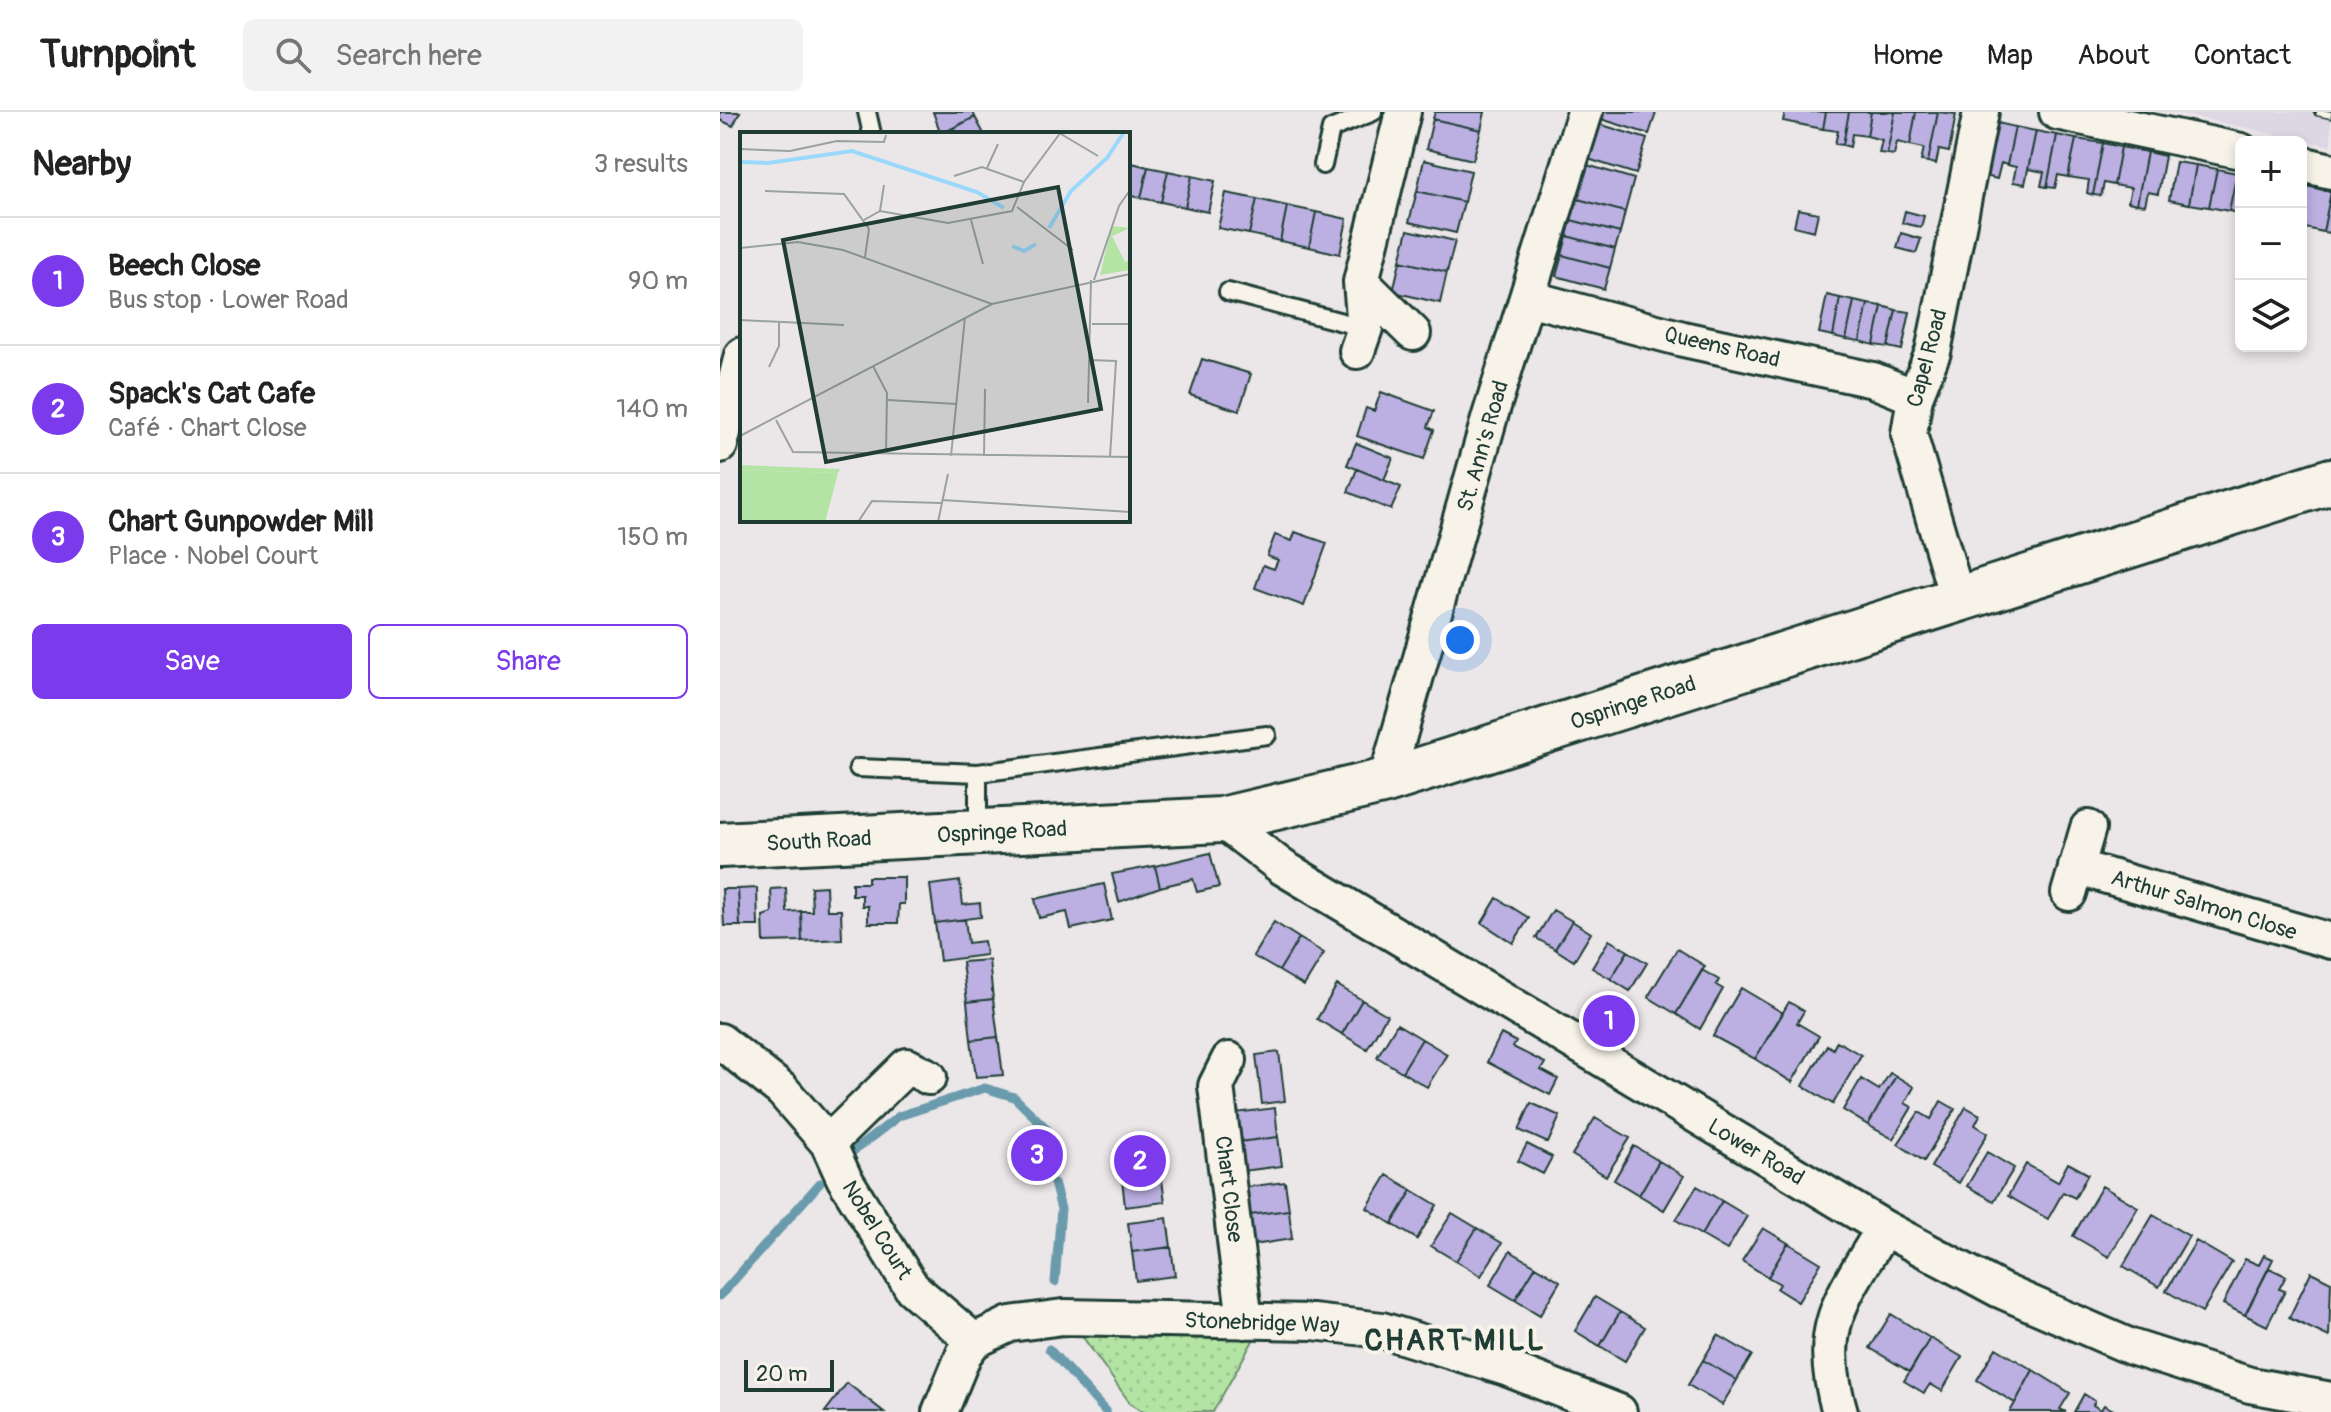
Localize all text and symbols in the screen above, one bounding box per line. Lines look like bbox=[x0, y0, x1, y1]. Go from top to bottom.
search box bbox=[243, 19, 803, 91]
text: Turnpoint bbox=[40, 31, 195, 79]
icon: search bbox=[271, 33, 315, 77]
text: Search here bbox=[335, 37, 482, 74]
text: Home bbox=[1872, 38, 1943, 73]
text: Map bbox=[1987, 38, 2033, 73]
text: About bbox=[2077, 38, 2150, 73]
text: Contact bbox=[2194, 38, 2291, 73]
inset map bbox=[740, 132, 1130, 522]
map controls bbox=[2235, 136, 2307, 352]
button: + bbox=[2235, 136, 2307, 208]
text: Nearby bbox=[32, 143, 131, 186]
text: 3 results bbox=[594, 148, 688, 180]
button: − bbox=[2235, 208, 2307, 280]
text: Beech Close bbox=[108, 247, 260, 284]
text: 1 bbox=[53, 265, 63, 297]
text: 90 m bbox=[628, 265, 688, 297]
button: layers bbox=[2235, 280, 2307, 352]
text: Bus stop · Lower Road bbox=[108, 284, 349, 316]
street label: Capel Road bbox=[1900, 306, 1954, 410]
street label: Queens Road bbox=[1661, 320, 1783, 374]
text: Spack's Cat Cafe bbox=[108, 375, 315, 412]
street label: St. Ann's Road bbox=[1451, 377, 1515, 515]
text: 2 bbox=[51, 393, 65, 425]
text: 140 m bbox=[616, 393, 688, 425]
text: Café · Chart Close bbox=[108, 412, 307, 444]
text: Chart Gunpowder Mill bbox=[108, 503, 374, 540]
text: 3 bbox=[51, 521, 65, 553]
text: 150 m bbox=[617, 521, 688, 553]
text: Place · Nobel Court bbox=[108, 540, 318, 572]
your location bbox=[1440, 620, 1480, 660]
button: Save bbox=[32, 624, 352, 699]
button: Share bbox=[368, 624, 688, 699]
street label: Ospringe Road bbox=[1567, 670, 1699, 736]
street label: Ospringe Road bbox=[936, 815, 1068, 849]
street label: South Road bbox=[766, 824, 872, 858]
street label: Arthur Salmon Close bbox=[2108, 863, 2301, 947]
pin: 1 bbox=[1583, 991, 1635, 1051]
street label: Lower Road bbox=[1703, 1112, 1809, 1192]
pin: 3 bbox=[1011, 1125, 1063, 1185]
pin: 2 bbox=[1114, 1131, 1166, 1191]
street label: Chart Close bbox=[1209, 1134, 1249, 1244]
street label: Nobel Court bbox=[836, 1175, 918, 1285]
street label: Stonebridge Way bbox=[1184, 1306, 1340, 1340]
district label: CHART MILL bbox=[1364, 1322, 1546, 1359]
scale bar bbox=[744, 1356, 834, 1392]
text: 20 m bbox=[756, 1360, 808, 1388]

